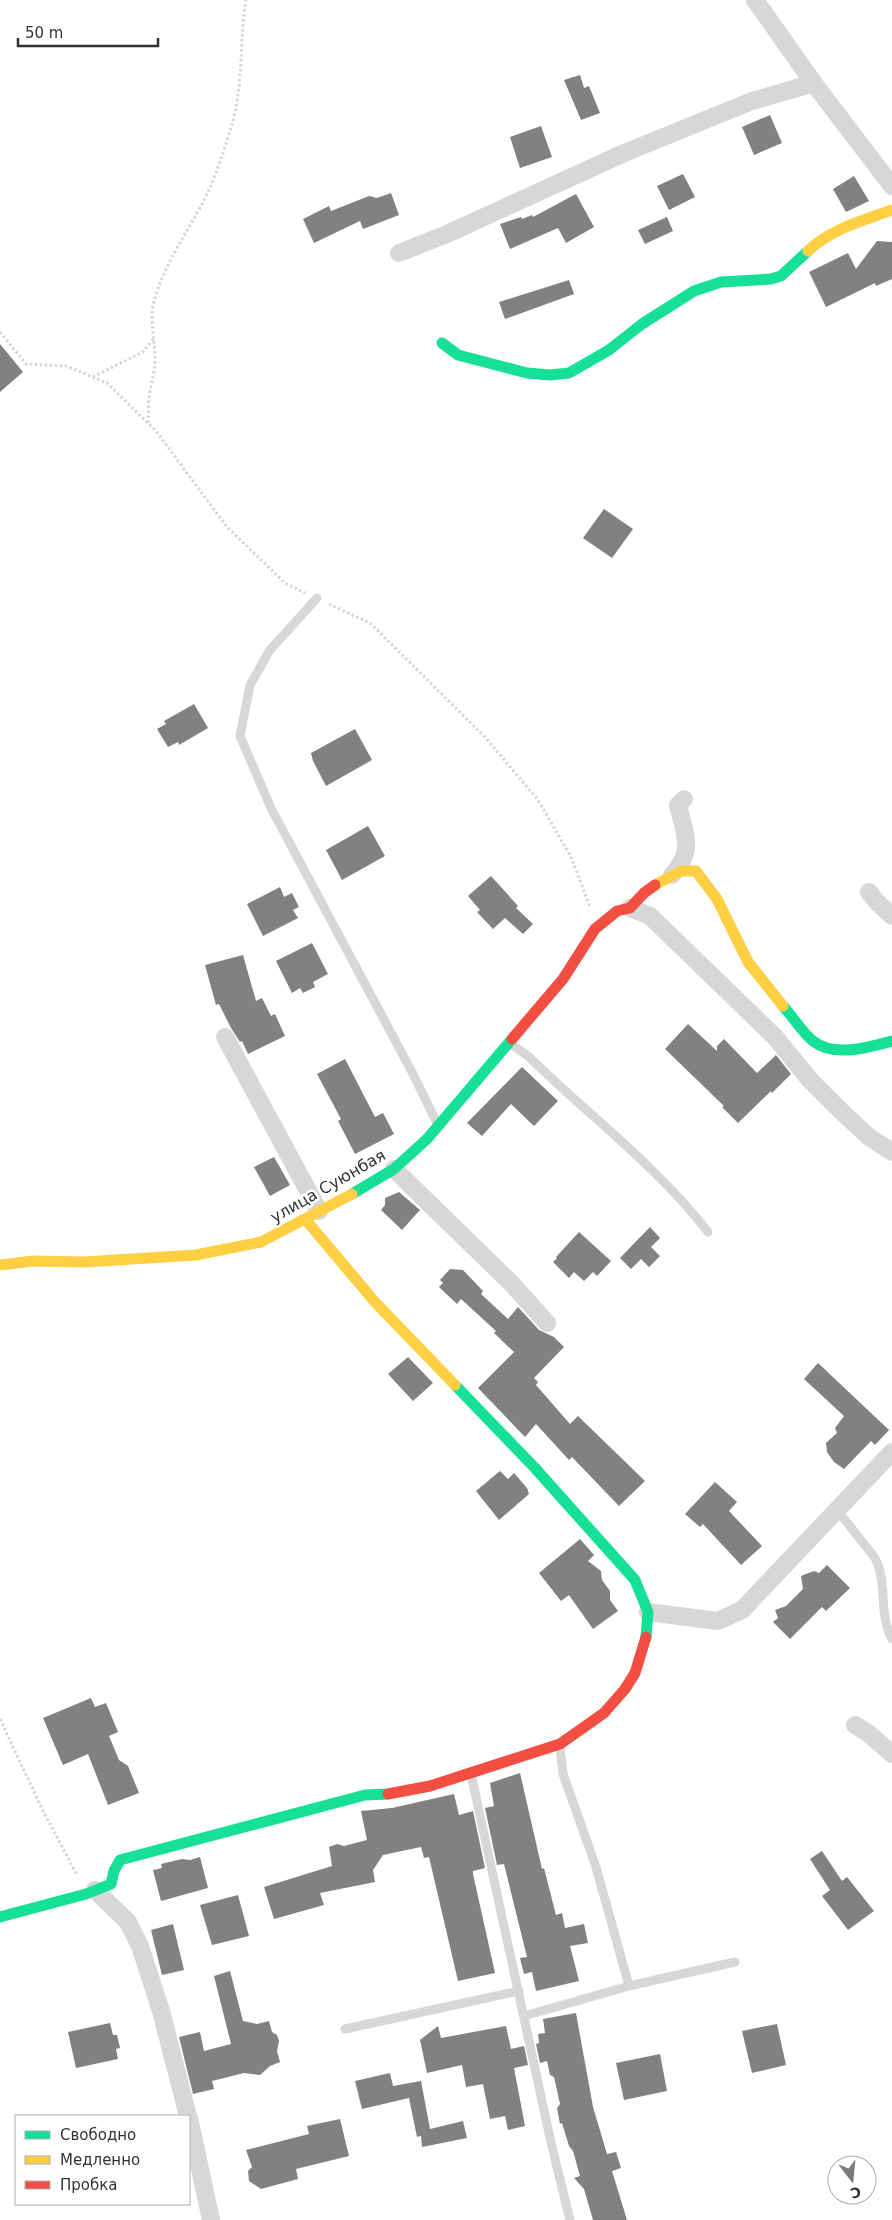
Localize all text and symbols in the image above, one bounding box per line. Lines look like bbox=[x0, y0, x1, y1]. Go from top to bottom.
scale bar bbox=[18, 15, 158, 47]
text: 50 m bbox=[25, 24, 63, 42]
street label: улица Суюнбая bbox=[267, 1145, 389, 1227]
legend bbox=[15, 2115, 190, 2205]
text: Свободно bbox=[60, 2126, 136, 2144]
text: Медленно bbox=[60, 2151, 140, 2169]
north arrow bbox=[827, 2155, 877, 2205]
text: Пробка bbox=[60, 2176, 117, 2194]
text: С bbox=[848, 2183, 863, 2202]

